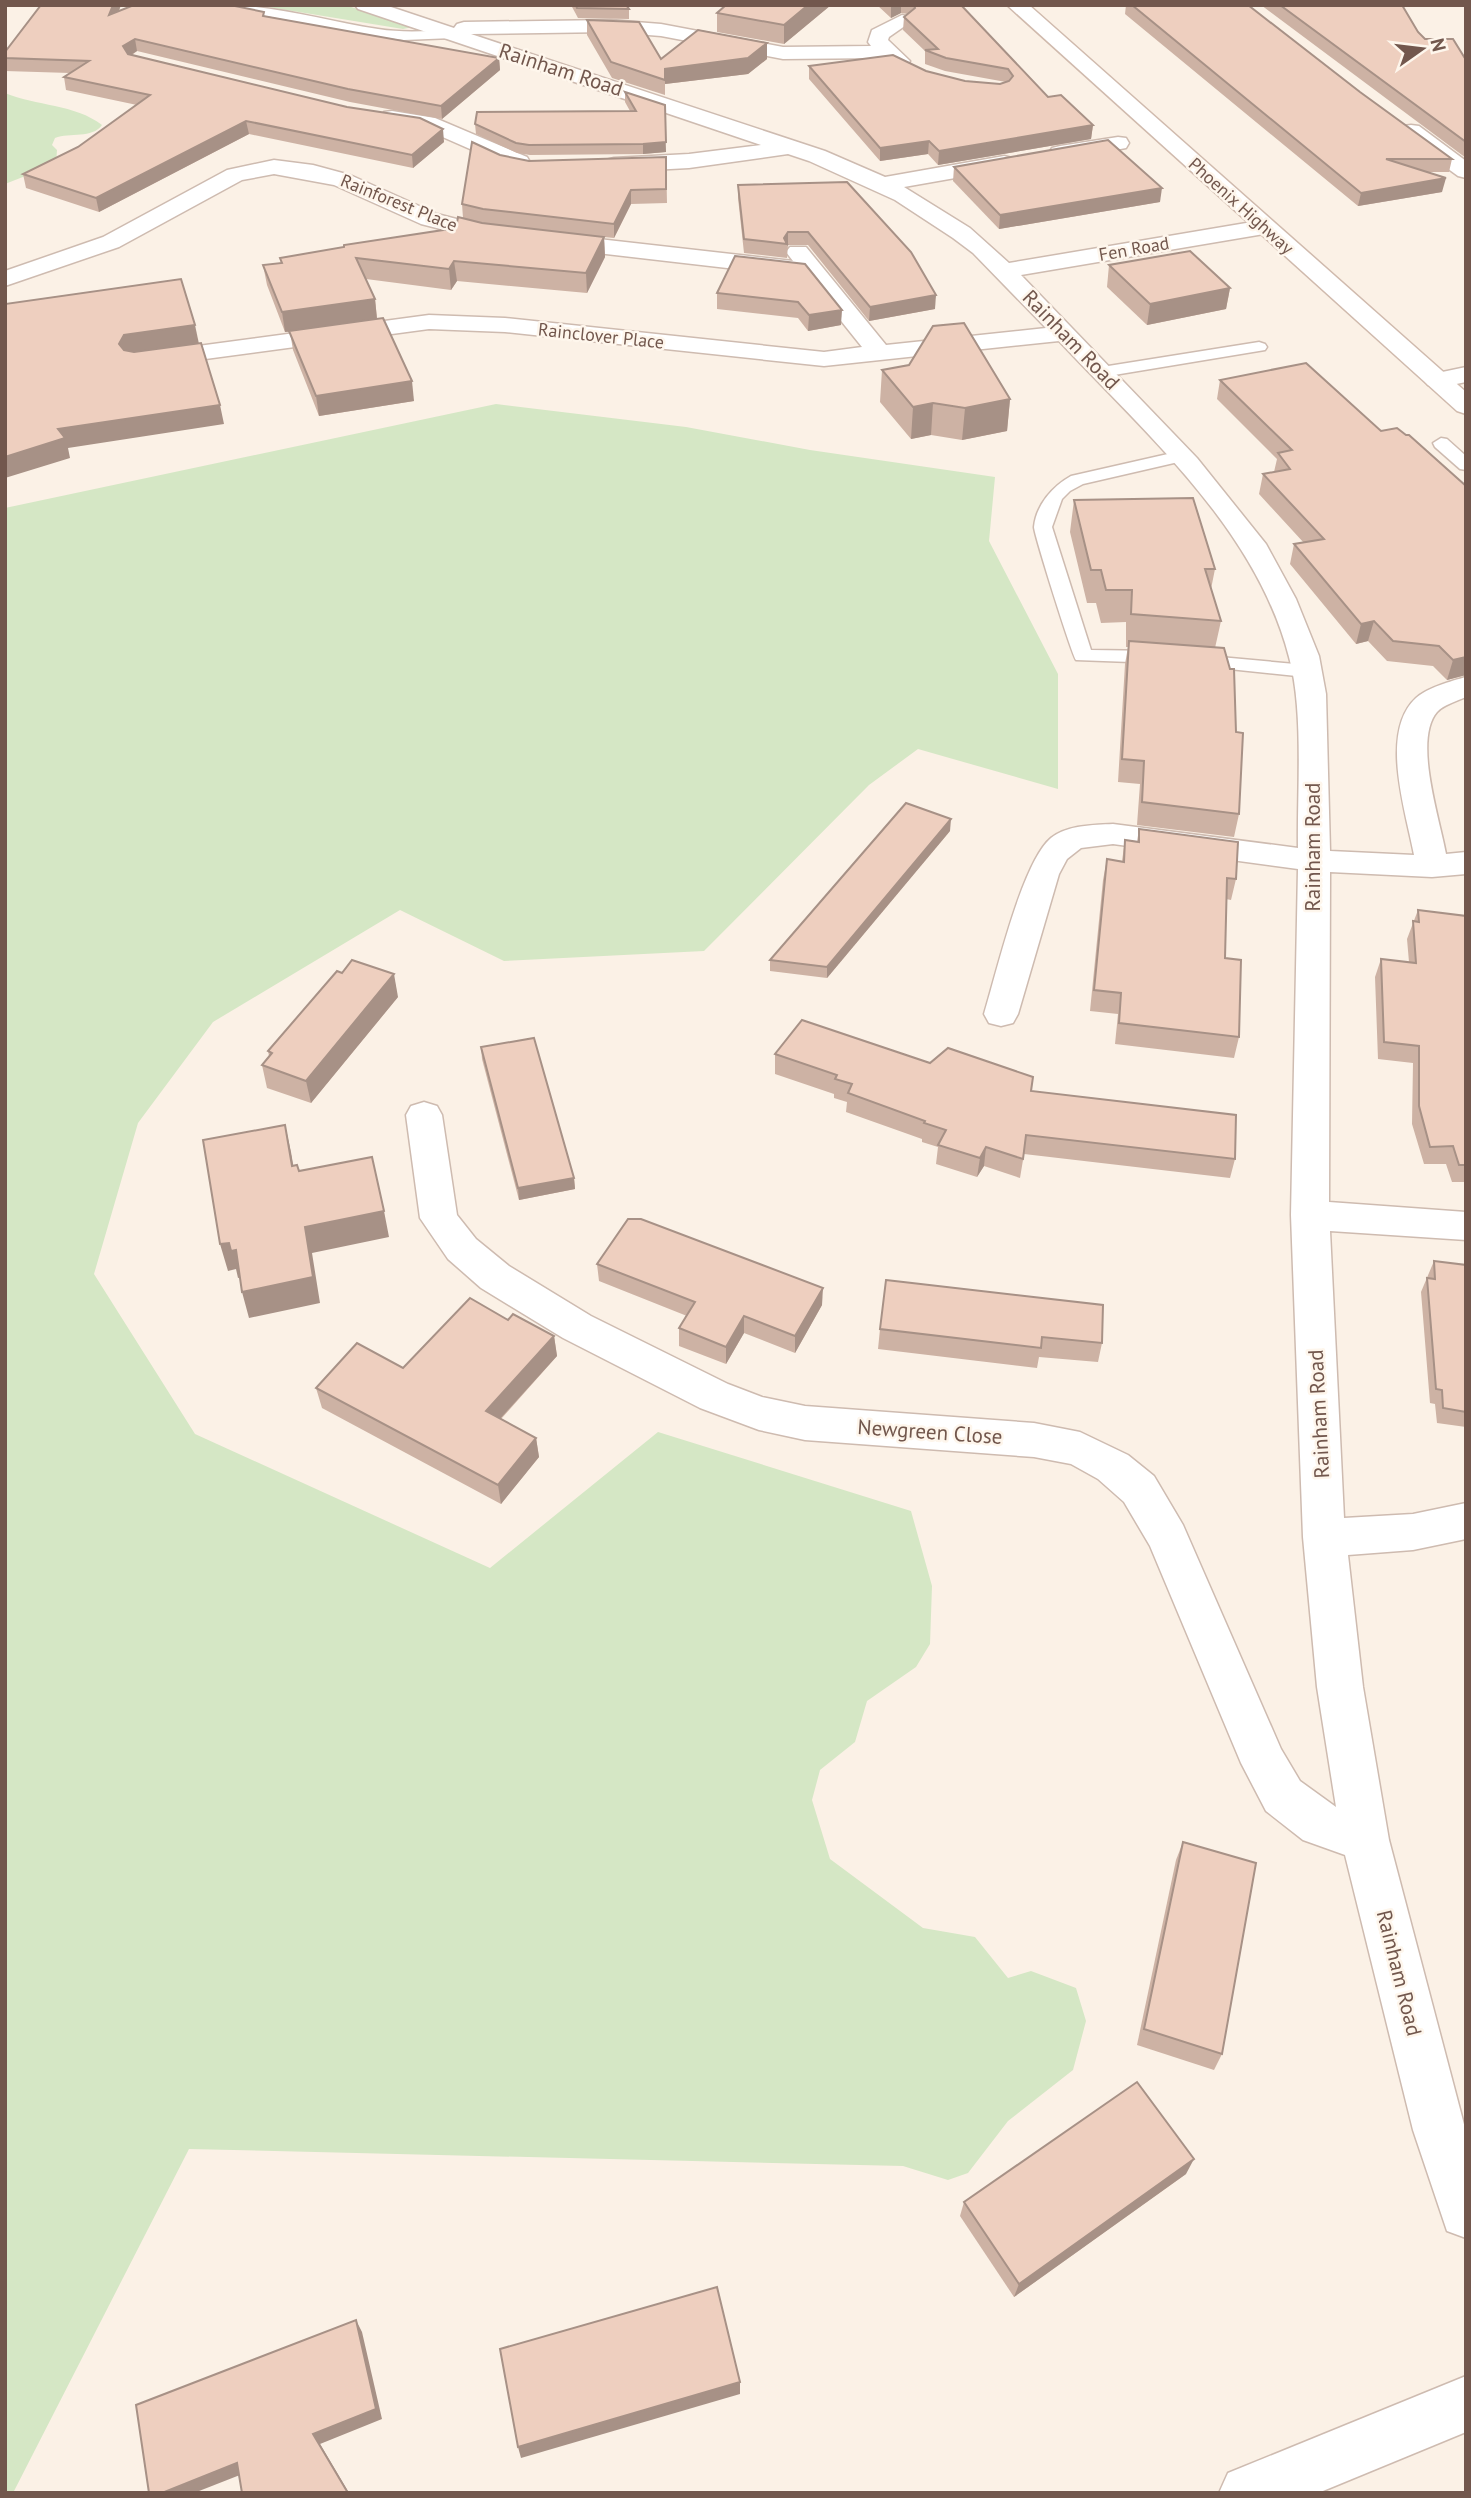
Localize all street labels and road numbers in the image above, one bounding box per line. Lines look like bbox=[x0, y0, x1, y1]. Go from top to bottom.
street label: Rainham Road bbox=[496, 37, 627, 102]
street label: Phoenix Highway bbox=[1184, 152, 1299, 259]
street label: Rainforest Place bbox=[337, 169, 461, 236]
street label: Fen Road bbox=[1097, 231, 1171, 266]
street label: Rainham Road bbox=[1017, 284, 1126, 395]
street label: Rainclover Place bbox=[537, 317, 665, 354]
street label: Rainham Road bbox=[1299, 783, 1326, 911]
street label: Rainham Road bbox=[1302, 1349, 1335, 1479]
street label: Newgreen Close bbox=[857, 1413, 1003, 1450]
street label: Rainham Road bbox=[1371, 1907, 1428, 2039]

